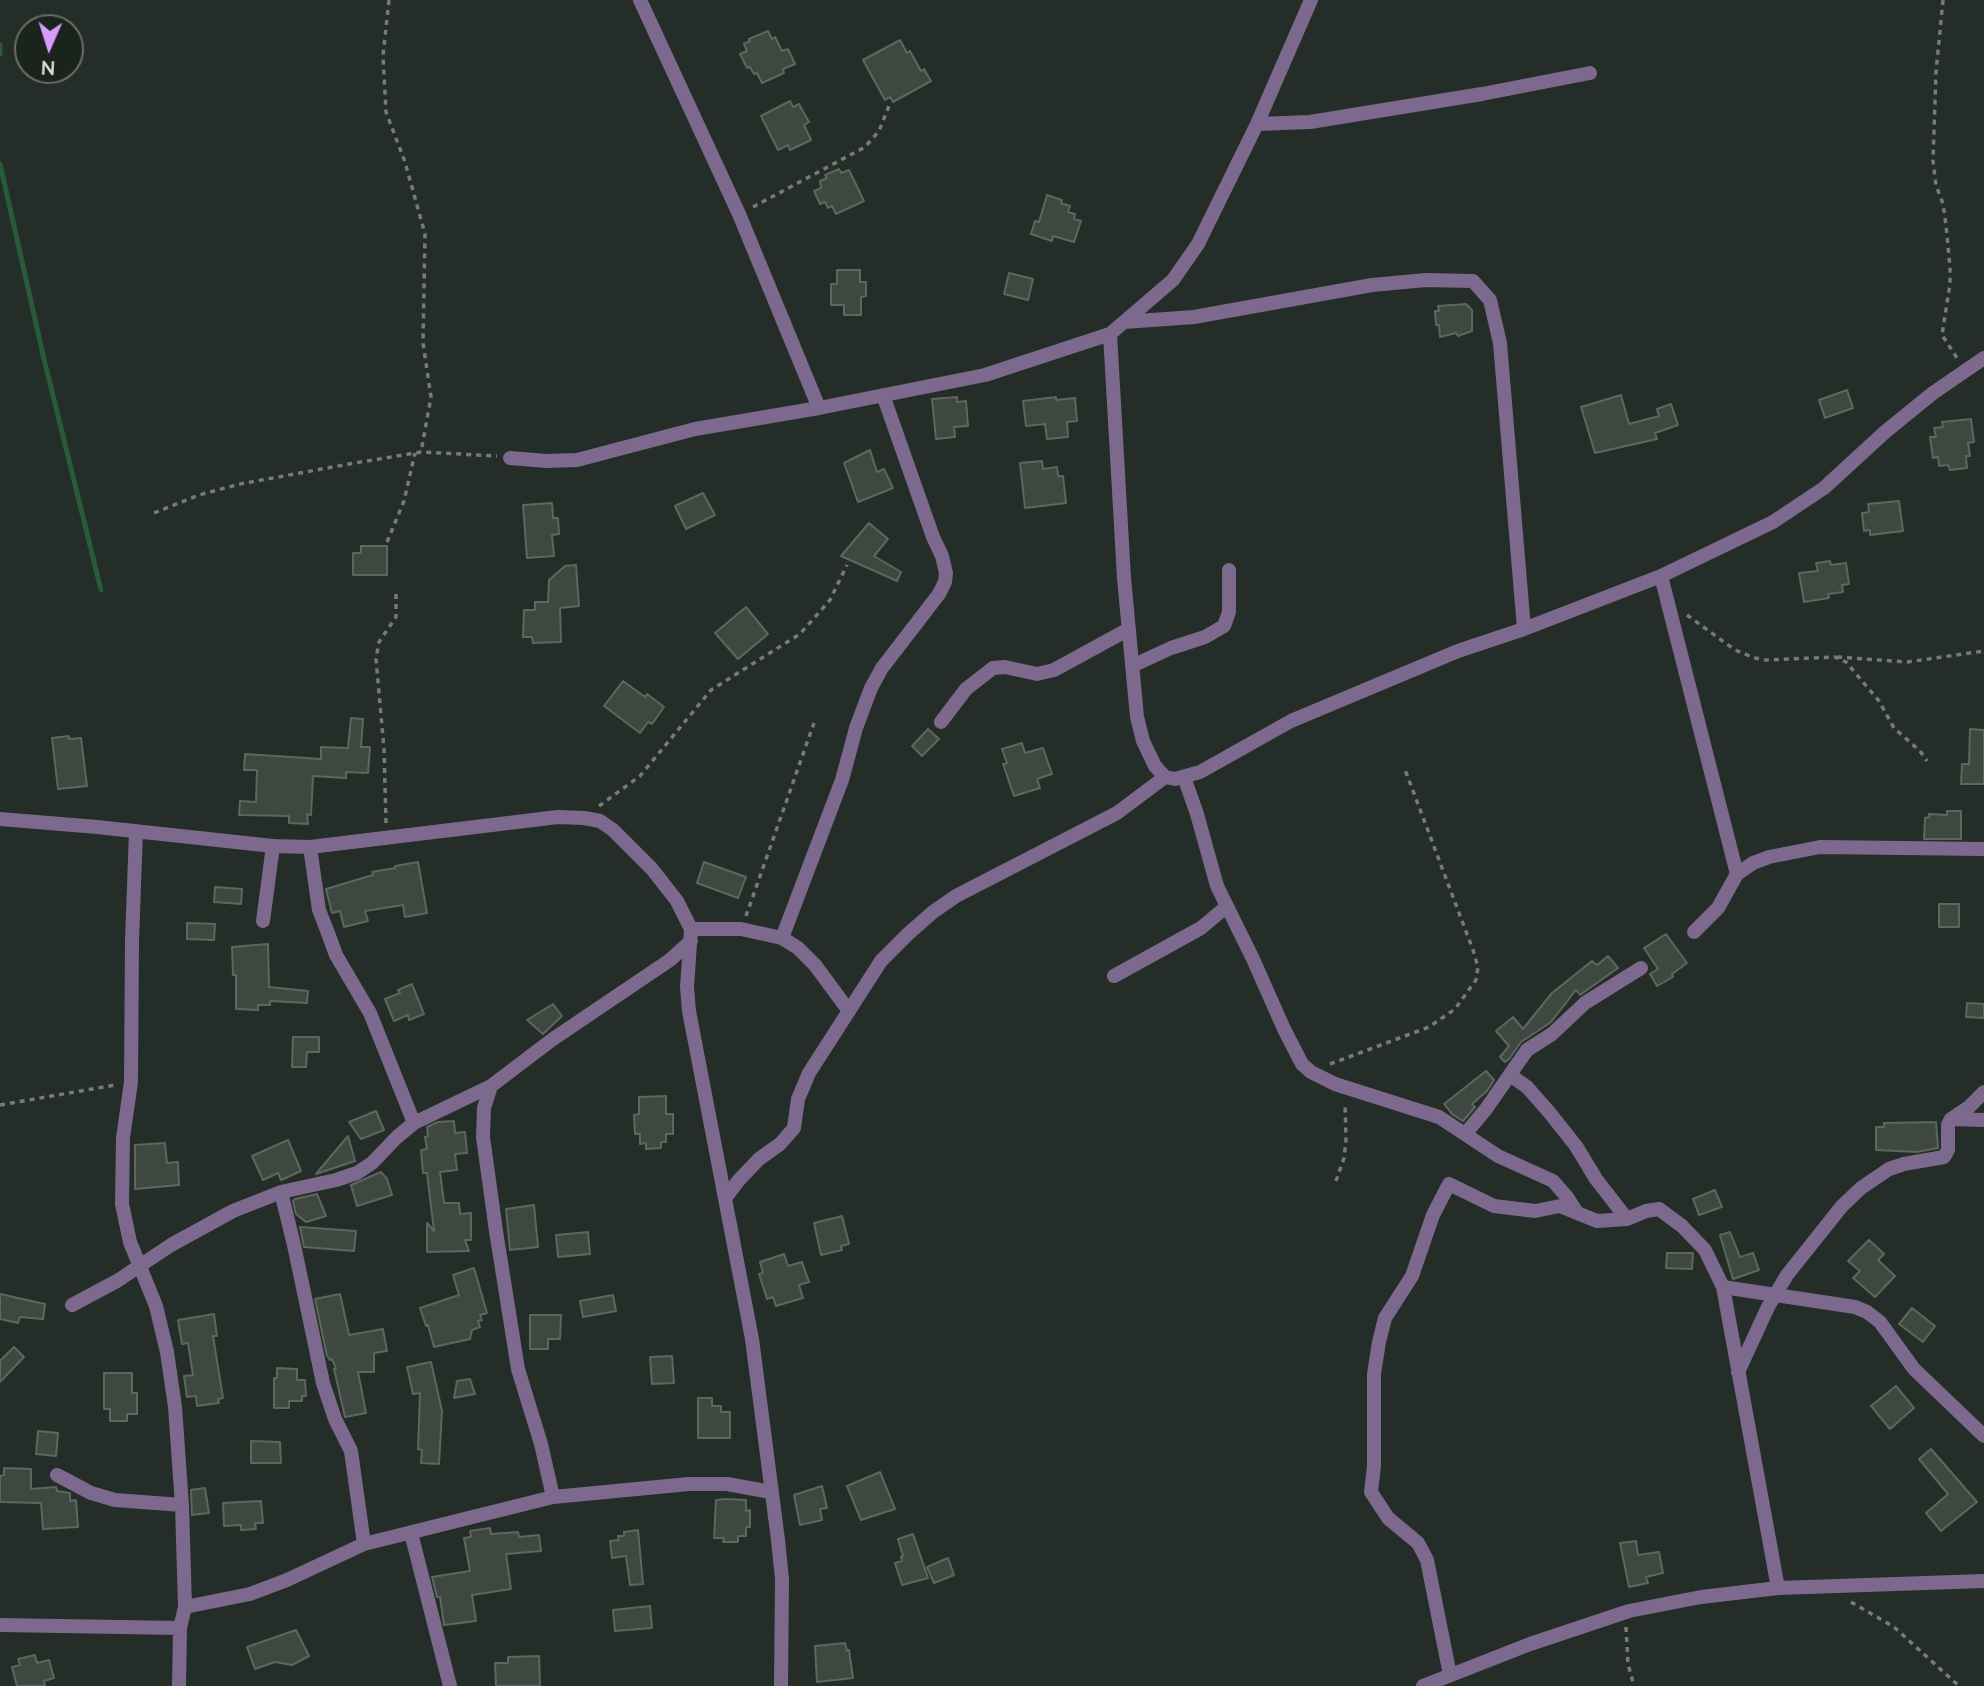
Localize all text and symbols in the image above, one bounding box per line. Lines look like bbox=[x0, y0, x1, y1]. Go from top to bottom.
north arrow bbox=[14, 14, 84, 84]
text: N bbox=[40, 56, 56, 80]

